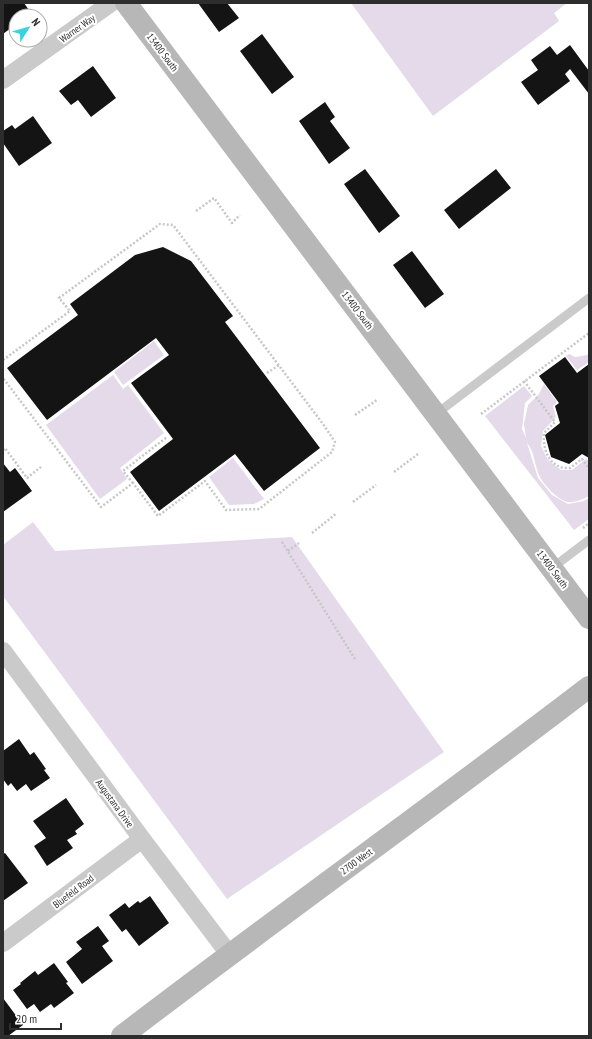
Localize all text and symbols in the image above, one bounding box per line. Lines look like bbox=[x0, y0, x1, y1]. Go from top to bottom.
north arrow bbox=[8, 8, 48, 48]
street label: Warner Way bbox=[57, 11, 98, 45]
text: N bbox=[29, 15, 43, 29]
street label: 13400 South bbox=[144, 31, 181, 74]
street label: 13400 South bbox=[339, 289, 376, 332]
street label: 13400 South bbox=[534, 548, 571, 591]
street label: Augustana Drive bbox=[93, 777, 136, 830]
street label: 2700 West bbox=[338, 845, 375, 877]
street label: Bluefeld Road bbox=[50, 872, 96, 911]
scale bar bbox=[10, 1005, 61, 1031]
text: 20 m bbox=[16, 1011, 37, 1026]

